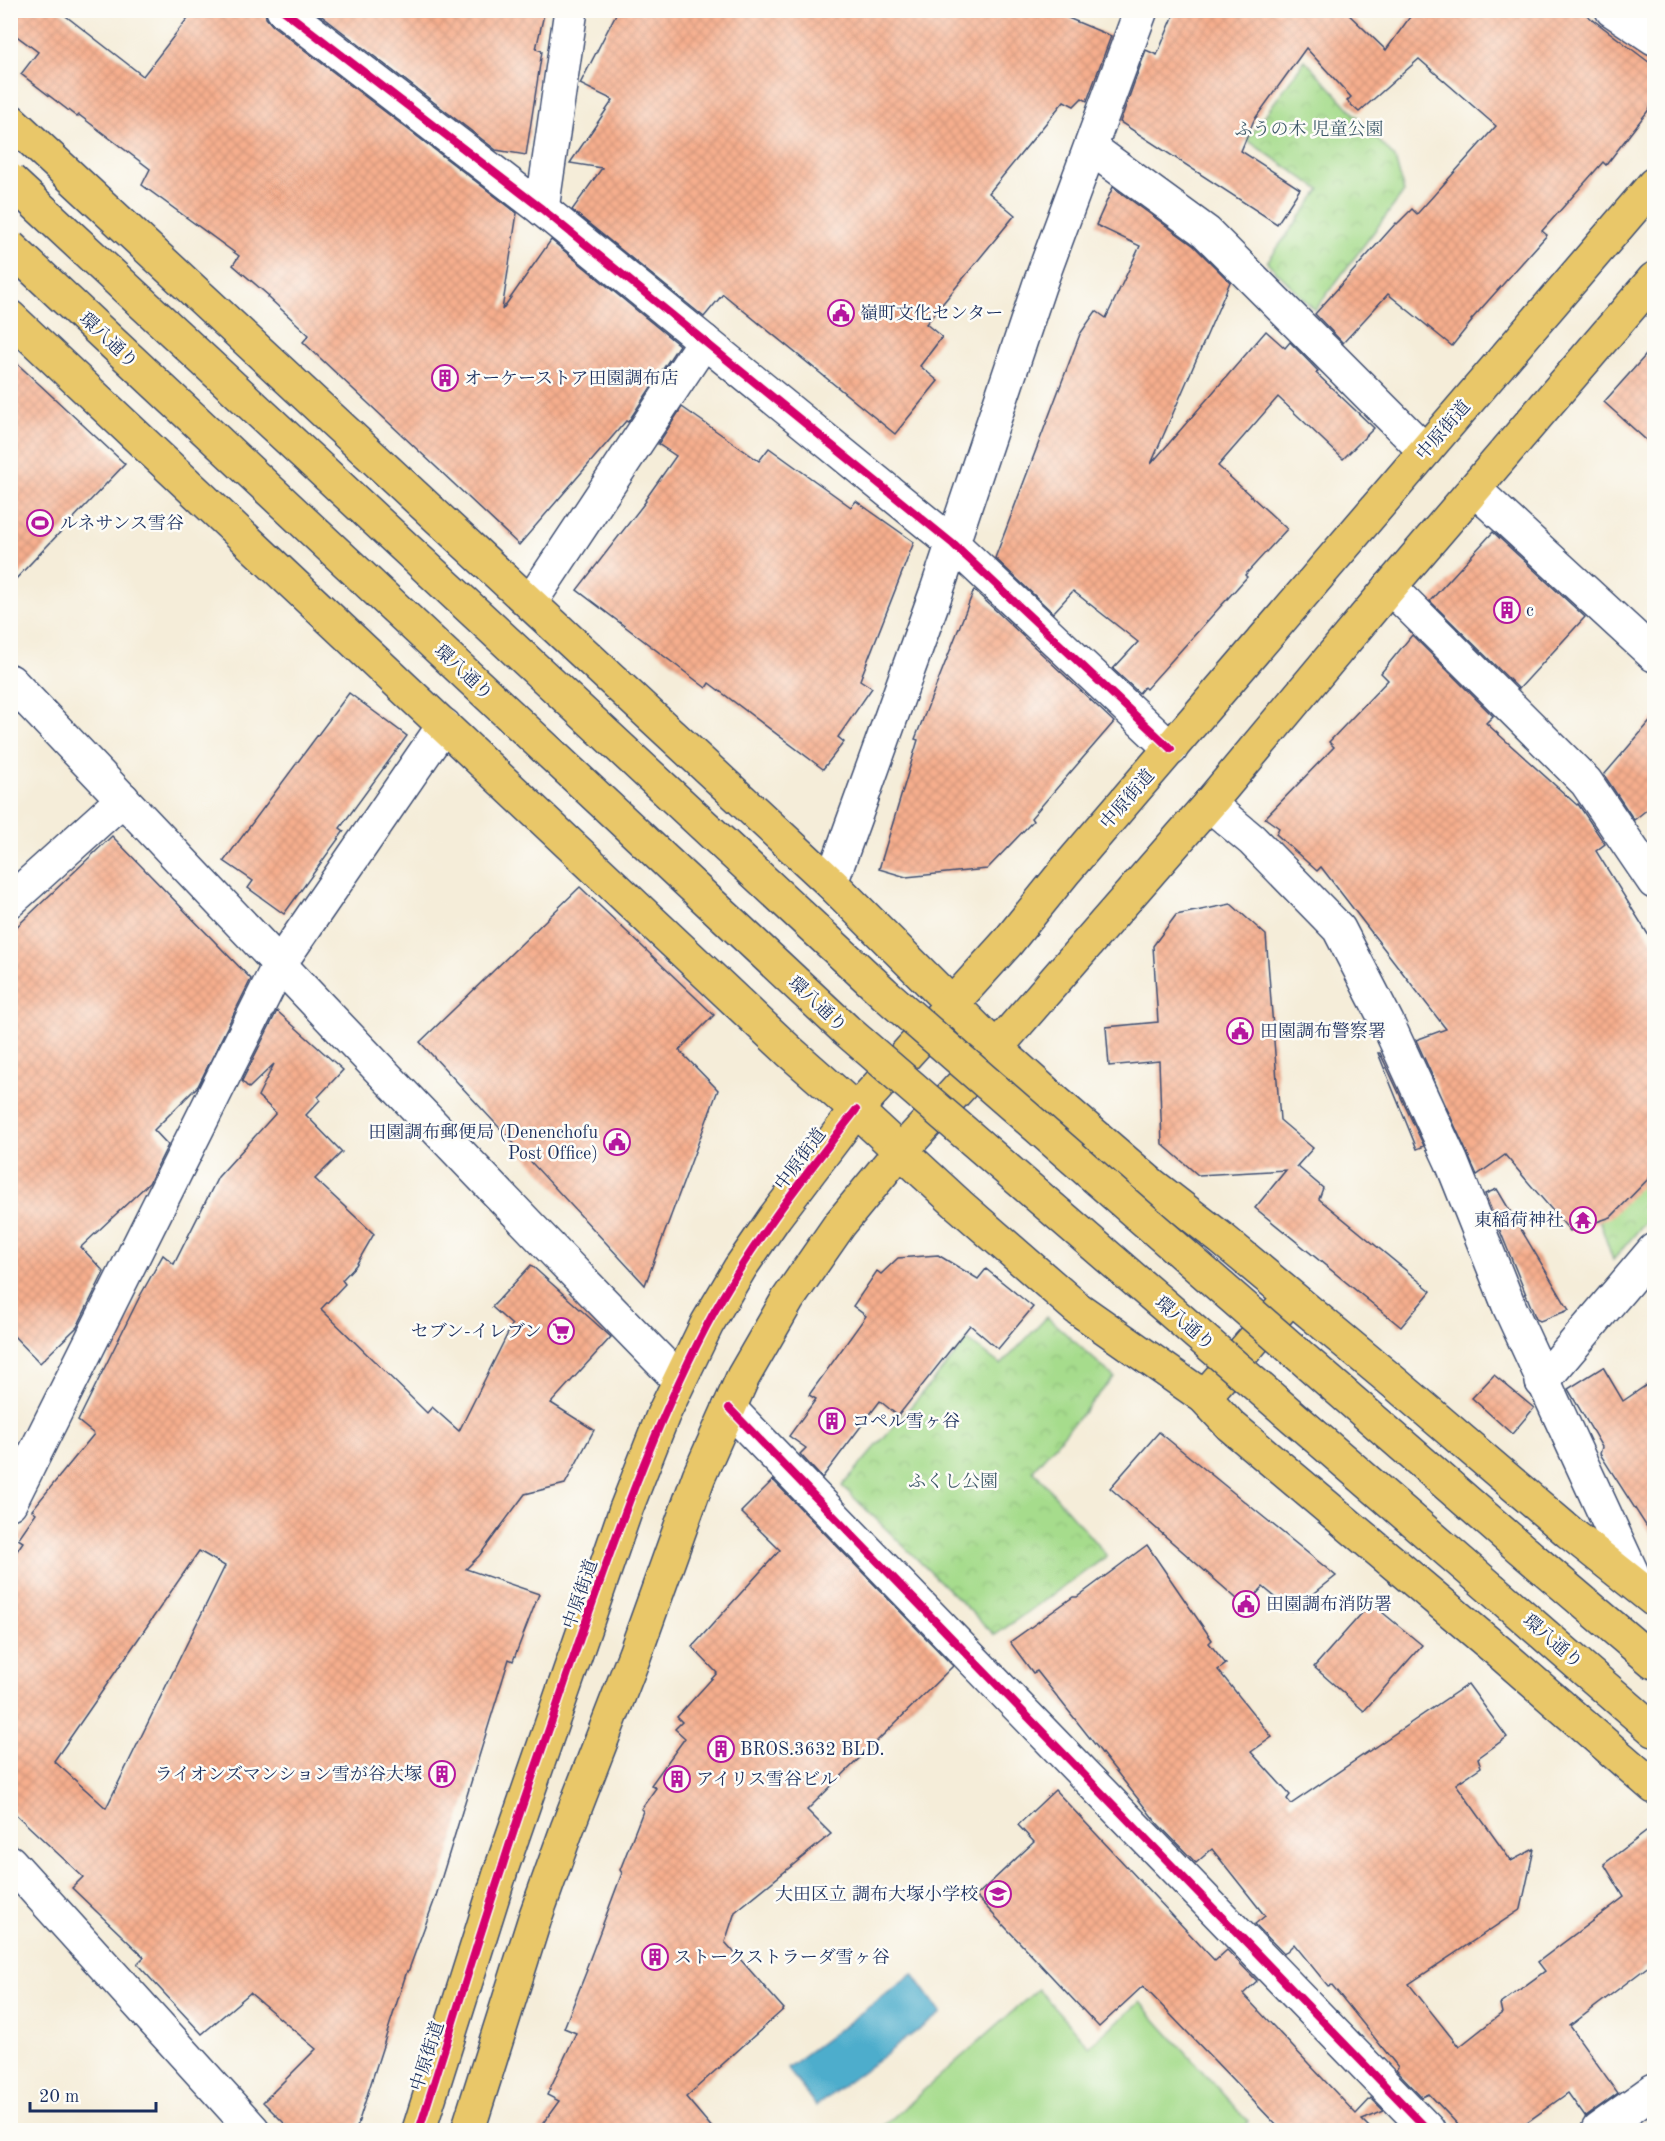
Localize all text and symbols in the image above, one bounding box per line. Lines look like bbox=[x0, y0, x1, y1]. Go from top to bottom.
park label: ふうの木 児童公園 bbox=[1234, 119, 1384, 139]
public building icon: 嶺町文化センター bbox=[826, 298, 856, 328]
place label: 嶺町文化センター bbox=[860, 303, 1003, 323]
street label: 環八通り bbox=[76, 309, 141, 372]
building icon: オーケーストア田園調布店 bbox=[430, 363, 460, 393]
place label: オーケーストア田園調布店 bbox=[464, 368, 679, 388]
street label: 中原街道 bbox=[1412, 396, 1474, 464]
sports icon: ルネサンス雪谷 bbox=[25, 508, 55, 538]
place label: ルネサンス雪谷 bbox=[60, 514, 184, 533]
building icon: c bbox=[1492, 595, 1522, 625]
place label: c bbox=[1526, 602, 1534, 620]
street label: 環八通り bbox=[431, 641, 496, 704]
street label: 中原街道 bbox=[1096, 765, 1158, 833]
street label: 環八通り bbox=[785, 973, 850, 1036]
public building icon: 田園調布警察署 bbox=[1225, 1016, 1255, 1046]
place label: 田園調布警察署 bbox=[1260, 1021, 1386, 1041]
place label: 田園調布郵便局 (Denenchofu Post Office) bbox=[368, 1122, 598, 1163]
street label: 中原街道 bbox=[770, 1124, 830, 1194]
public building icon: 田園調布郵便局 (Denenchofu Post Office) bbox=[602, 1127, 632, 1157]
temple icon: 東稲荷神社 bbox=[1568, 1205, 1598, 1235]
place label: 東稲荷神社 bbox=[1474, 1210, 1564, 1230]
street label: 環八通り bbox=[1151, 1293, 1218, 1354]
supermarket icon: セブン-イレブン bbox=[546, 1316, 576, 1346]
place label: セブン-イレブン bbox=[411, 1322, 542, 1341]
building icon: コペル雪ヶ谷 bbox=[817, 1406, 847, 1436]
place label: コペル雪ヶ谷 bbox=[852, 1412, 960, 1431]
park label: ふくし公園 bbox=[908, 1472, 998, 1491]
street label: 中原街道 bbox=[559, 1557, 601, 1631]
public building icon: 田園調布消防署 bbox=[1231, 1589, 1261, 1619]
place label: 田園調布消防署 bbox=[1266, 1594, 1392, 1614]
street label: 環八通り bbox=[1519, 1611, 1586, 1672]
building icon: BROS.3632 BLD. bbox=[706, 1734, 736, 1764]
place label: BROS.3632 BLD. bbox=[740, 1741, 884, 1759]
building icon: ライオンズマンション雪が谷大塚 bbox=[427, 1759, 457, 1789]
place label: ライオンズマンション雪が谷大塚 bbox=[155, 1764, 422, 1784]
building icon: アイリス雪谷ビル bbox=[662, 1764, 692, 1794]
place label: アイリス雪谷ビル bbox=[696, 1770, 838, 1789]
school or university icon: 大田区立 調布大塚小学校 bbox=[983, 1879, 1013, 1909]
place label: 大田区立 調布大塚小学校 bbox=[775, 1884, 978, 1904]
building icon: ストークストラーダ雪ヶ谷 bbox=[640, 1942, 670, 1972]
place label: ストークストラーダ雪ヶ谷 bbox=[674, 1948, 890, 1967]
street label: 中原街道 bbox=[406, 2019, 448, 2093]
scale bar bbox=[30, 2075, 156, 2113]
text: 20 m bbox=[39, 2088, 79, 2106]

